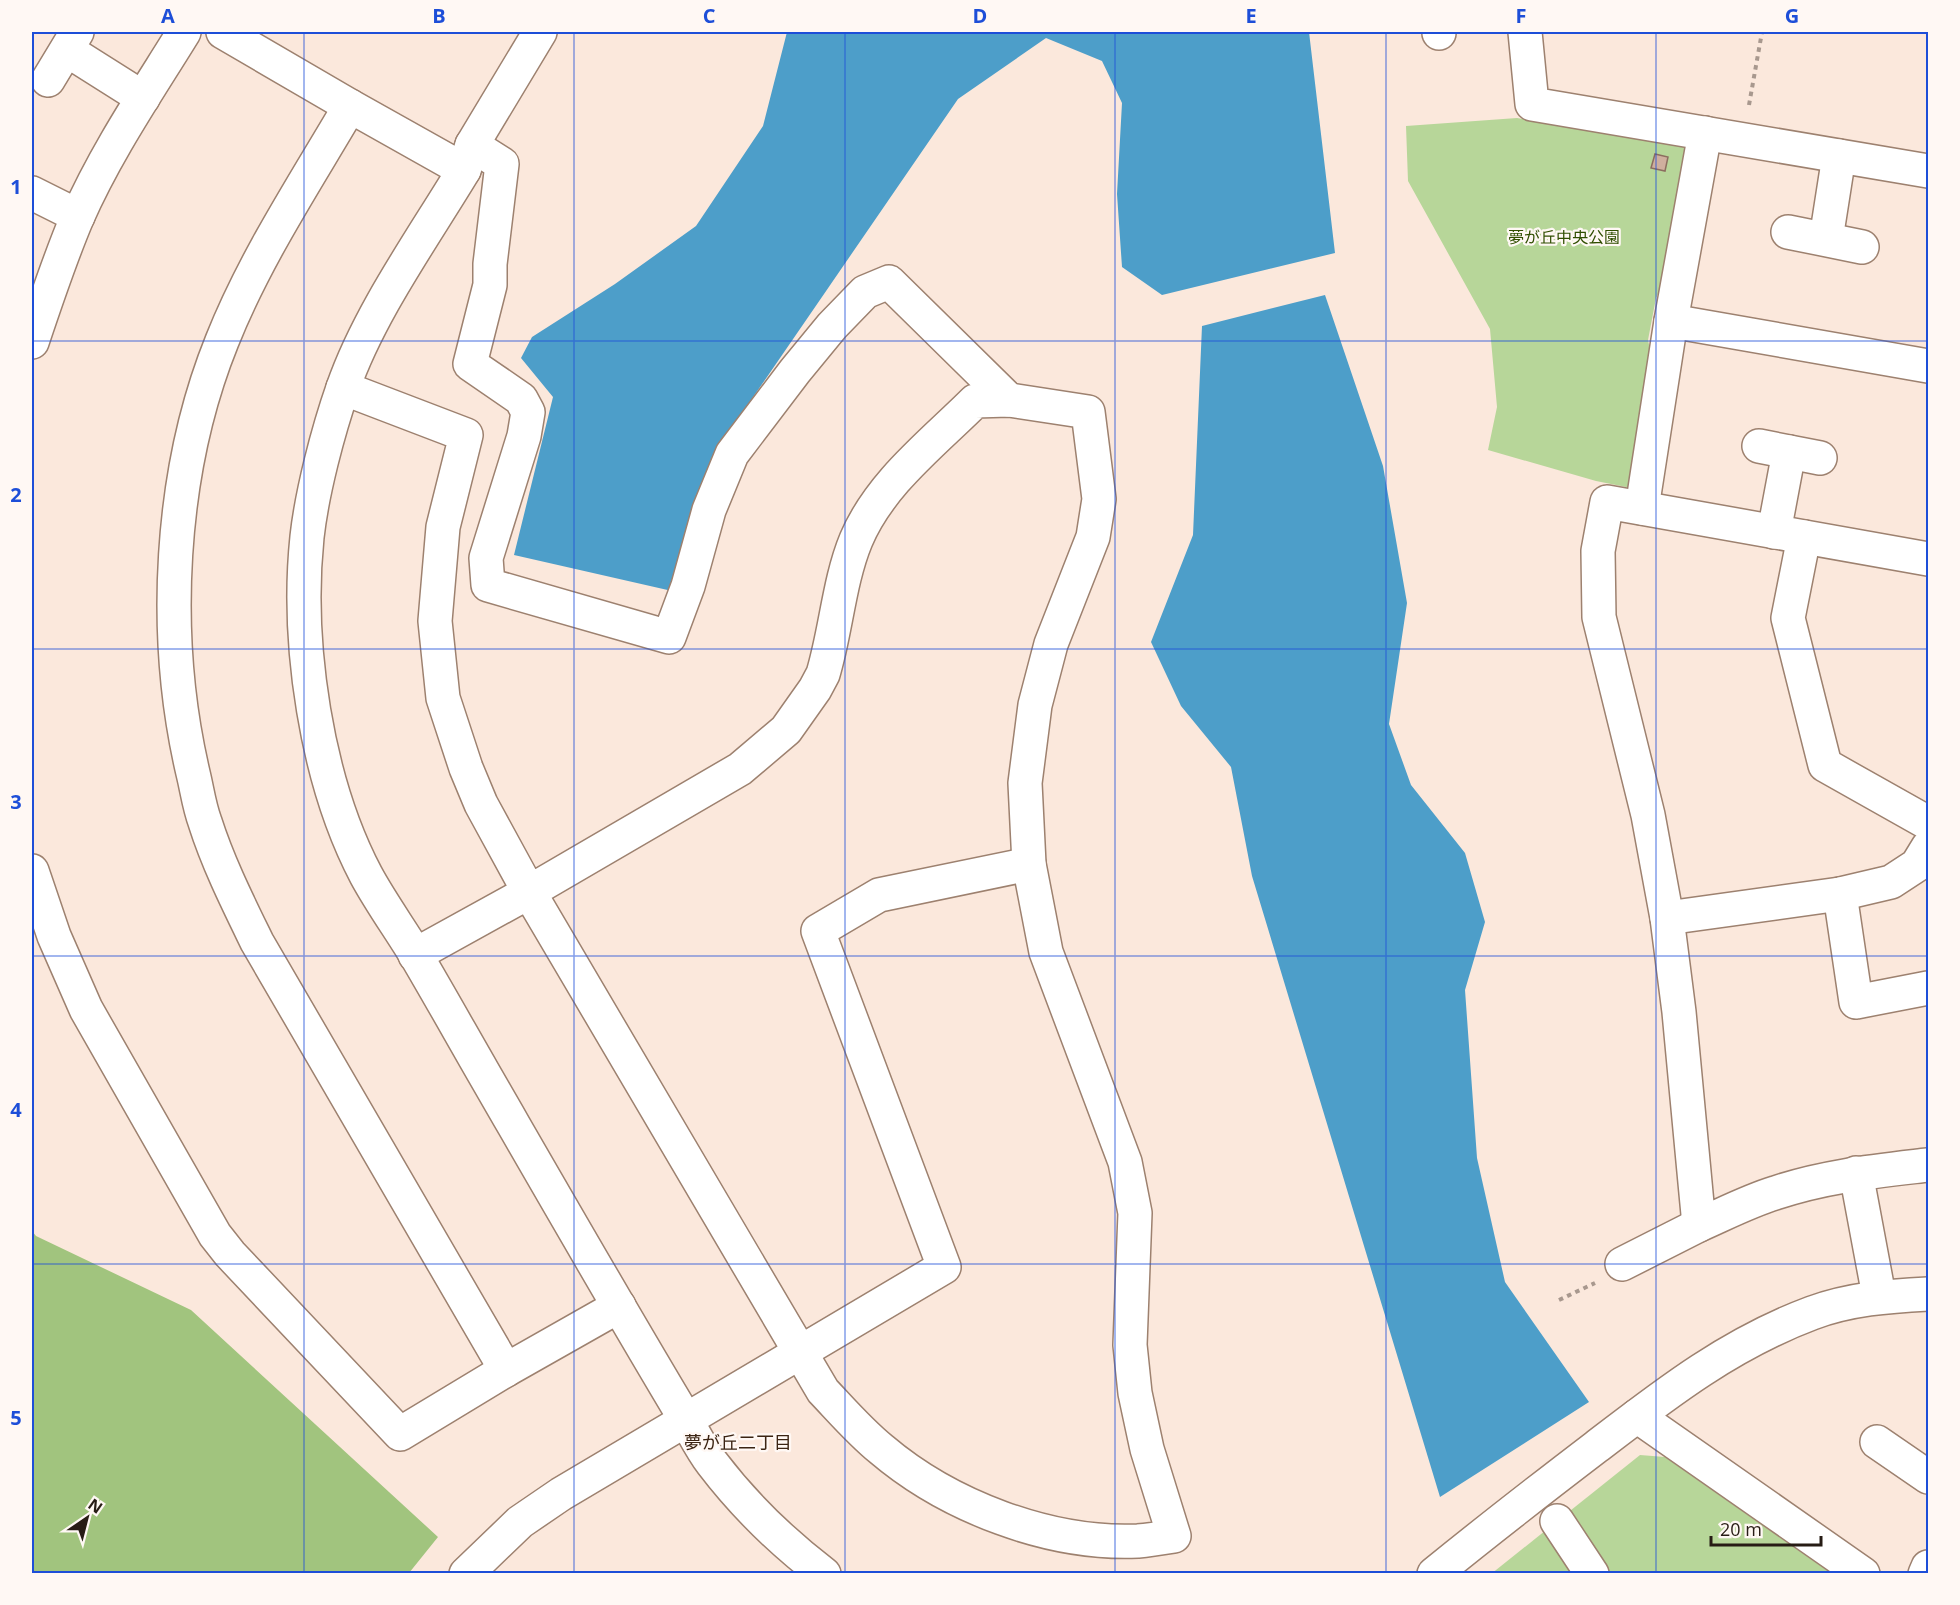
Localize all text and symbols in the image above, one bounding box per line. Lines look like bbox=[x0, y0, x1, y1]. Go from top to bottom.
text: A bbox=[161, 2, 175, 29]
text: B bbox=[432, 2, 446, 29]
text: C bbox=[703, 2, 716, 29]
text: D bbox=[973, 2, 987, 29]
text: E bbox=[1245, 2, 1257, 29]
text: F bbox=[1516, 2, 1526, 29]
text: G bbox=[1785, 2, 1799, 29]
text: 1 bbox=[10, 173, 22, 200]
park label: 夢が丘中央公園 bbox=[1508, 226, 1620, 248]
text: 2 bbox=[10, 481, 22, 508]
text: 3 bbox=[10, 788, 22, 815]
text: 4 bbox=[10, 1096, 22, 1123]
text: 5 bbox=[10, 1404, 22, 1431]
district label: 夢が丘二丁目 bbox=[684, 1430, 792, 1454]
north arrow bbox=[57, 1488, 117, 1548]
text: N bbox=[84, 1493, 107, 1518]
scale bar bbox=[1711, 1509, 1820, 1547]
text: 20 m bbox=[1720, 1517, 1762, 1541]

